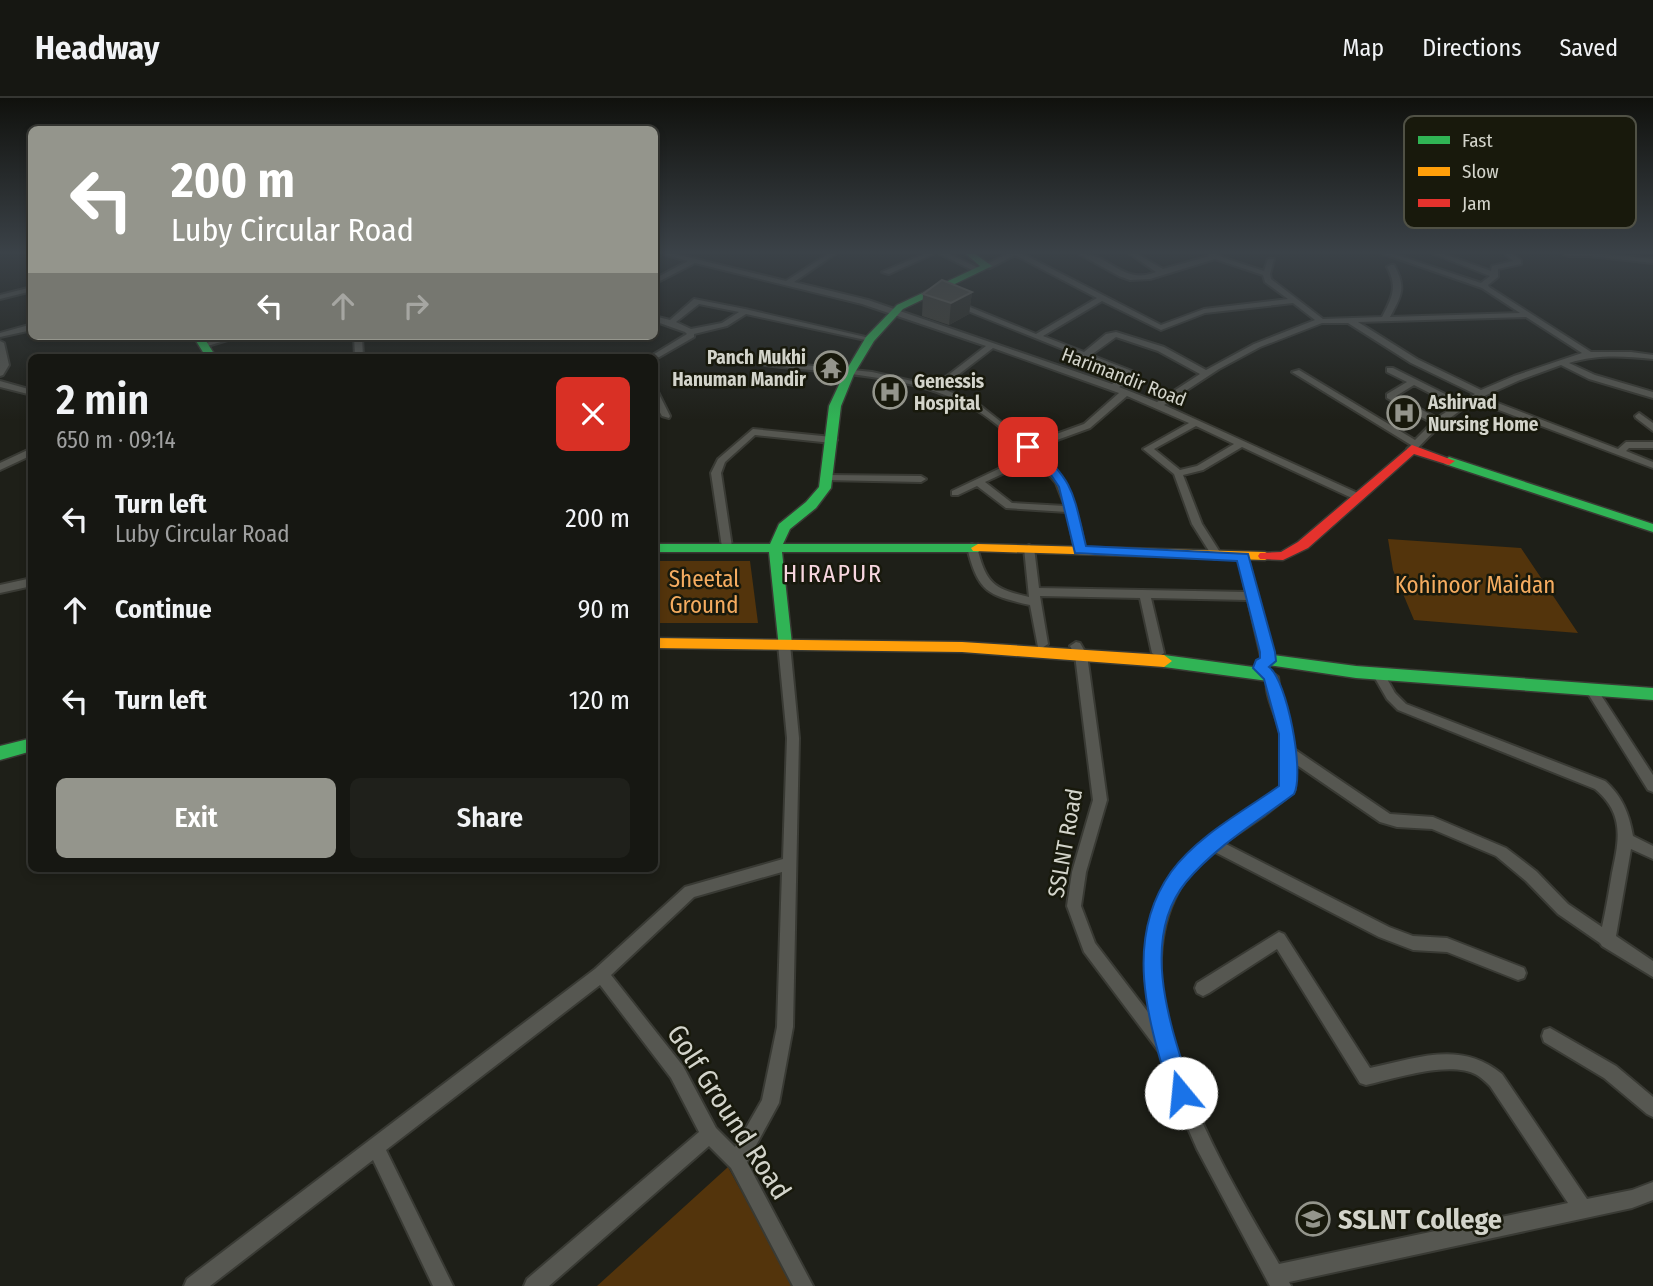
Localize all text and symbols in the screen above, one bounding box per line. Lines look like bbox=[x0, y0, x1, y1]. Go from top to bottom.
text: Headway bbox=[35, 28, 159, 68]
text: Map bbox=[1343, 34, 1384, 62]
text: Directions bbox=[1422, 34, 1521, 62]
text: Saved bbox=[1559, 34, 1618, 62]
legend bbox=[1404, 116, 1636, 228]
text: Fast bbox=[1462, 129, 1493, 152]
text: 200 m bbox=[171, 151, 295, 210]
icon: left bbox=[56, 154, 147, 245]
text: Slow bbox=[1462, 160, 1499, 183]
text: Jam bbox=[1462, 192, 1491, 215]
text: Luby Circular Road bbox=[171, 211, 414, 249]
icon: left bbox=[251, 287, 289, 325]
icon: ahead bbox=[324, 287, 362, 325]
icon: right bbox=[397, 287, 435, 325]
street label: Harimandir Road bbox=[1058, 343, 1190, 411]
place label: Panch Mukhi Hanuman Mandir bbox=[672, 346, 807, 391]
temple icon: Panch Mukhi Hanuman Mandir bbox=[812, 349, 850, 387]
place label: Genessis Hospital bbox=[914, 370, 985, 415]
hospital icon: Genessis Hospital bbox=[871, 373, 909, 411]
text: 2 min bbox=[56, 375, 149, 425]
button: close bbox=[556, 377, 630, 451]
place label: Ashirvad Nursing Home bbox=[1427, 391, 1539, 436]
hospital icon: Ashirvad Nursing Home bbox=[1385, 394, 1423, 432]
pin bbox=[998, 417, 1058, 477]
text: 650 m · 09:14 bbox=[56, 426, 176, 454]
icon: arrive bbox=[1009, 428, 1047, 466]
text: Turn left bbox=[115, 489, 207, 520]
icon: left bbox=[56, 500, 94, 538]
text: 200 m bbox=[565, 503, 630, 534]
text: Luby Circular Road bbox=[115, 520, 290, 548]
district label: HIRAPUR bbox=[783, 560, 883, 588]
park label: Sheetal Ground bbox=[669, 565, 739, 619]
park label: Kohinoor Maidan bbox=[1395, 571, 1555, 599]
icon: ahead bbox=[56, 591, 94, 629]
text: Continue bbox=[115, 594, 212, 625]
text: 90 m bbox=[578, 594, 630, 625]
icon: left bbox=[56, 682, 94, 720]
text: Turn left bbox=[115, 685, 207, 716]
text: 120 m bbox=[569, 685, 630, 716]
button: Exit bbox=[56, 778, 336, 858]
button: Share bbox=[350, 778, 630, 858]
street label: SSLNT Road bbox=[1042, 786, 1088, 900]
street label: Golf Ground Road bbox=[660, 1018, 798, 1206]
position arrow bbox=[1144, 1056, 1218, 1130]
school or university icon: SSLNT College bbox=[1294, 1200, 1332, 1238]
place label: SSLNT College bbox=[1338, 1203, 1502, 1236]

